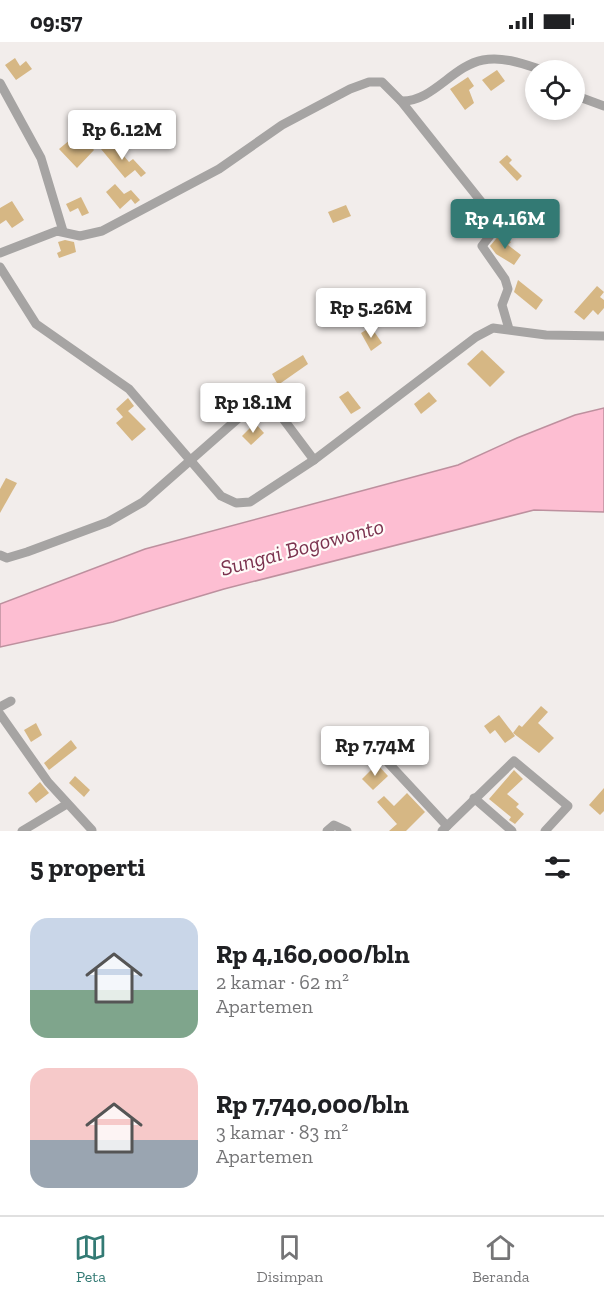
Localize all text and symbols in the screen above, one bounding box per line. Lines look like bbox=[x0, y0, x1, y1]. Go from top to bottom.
text: 09:57 bbox=[30, 8, 82, 35]
map controls bbox=[525, 60, 585, 120]
button: locate bbox=[525, 60, 585, 120]
pin: Rp 6.12M bbox=[60, 110, 184, 161]
text: Rp 6.12M bbox=[82, 117, 162, 141]
pin: Rp 4.16M bbox=[443, 199, 567, 250]
text: Rp 4.16M bbox=[465, 206, 545, 230]
pin: Rp 5.26M bbox=[309, 288, 433, 339]
text: Rp 5.26M bbox=[330, 295, 412, 319]
pin: Rp 18.1M bbox=[191, 383, 315, 434]
text: Rp 18.1M bbox=[214, 390, 292, 414]
water label: Sungai Bogowonto bbox=[217, 512, 387, 582]
pin: Rp 7.74M bbox=[313, 726, 437, 777]
text: Rp 7.74M bbox=[335, 733, 415, 757]
text: 5 properti bbox=[30, 851, 145, 883]
icon: filters bbox=[541, 851, 574, 884]
text: Rp 4,160,000/bln bbox=[216, 938, 410, 970]
icon: home bbox=[78, 942, 150, 1014]
text: 2 kamar · 62 m² bbox=[216, 970, 349, 994]
text: Apartemen bbox=[216, 994, 313, 1018]
text: Rp 7,740,000/bln bbox=[216, 1088, 409, 1120]
icon: home bbox=[78, 1092, 150, 1164]
text: 3 kamar · 83 m² bbox=[216, 1120, 348, 1144]
text: Apartemen bbox=[216, 1144, 313, 1168]
tab: Peta bbox=[74, 1231, 107, 1286]
tab: Disimpan bbox=[256, 1231, 323, 1286]
tab: Beranda bbox=[472, 1231, 530, 1286]

